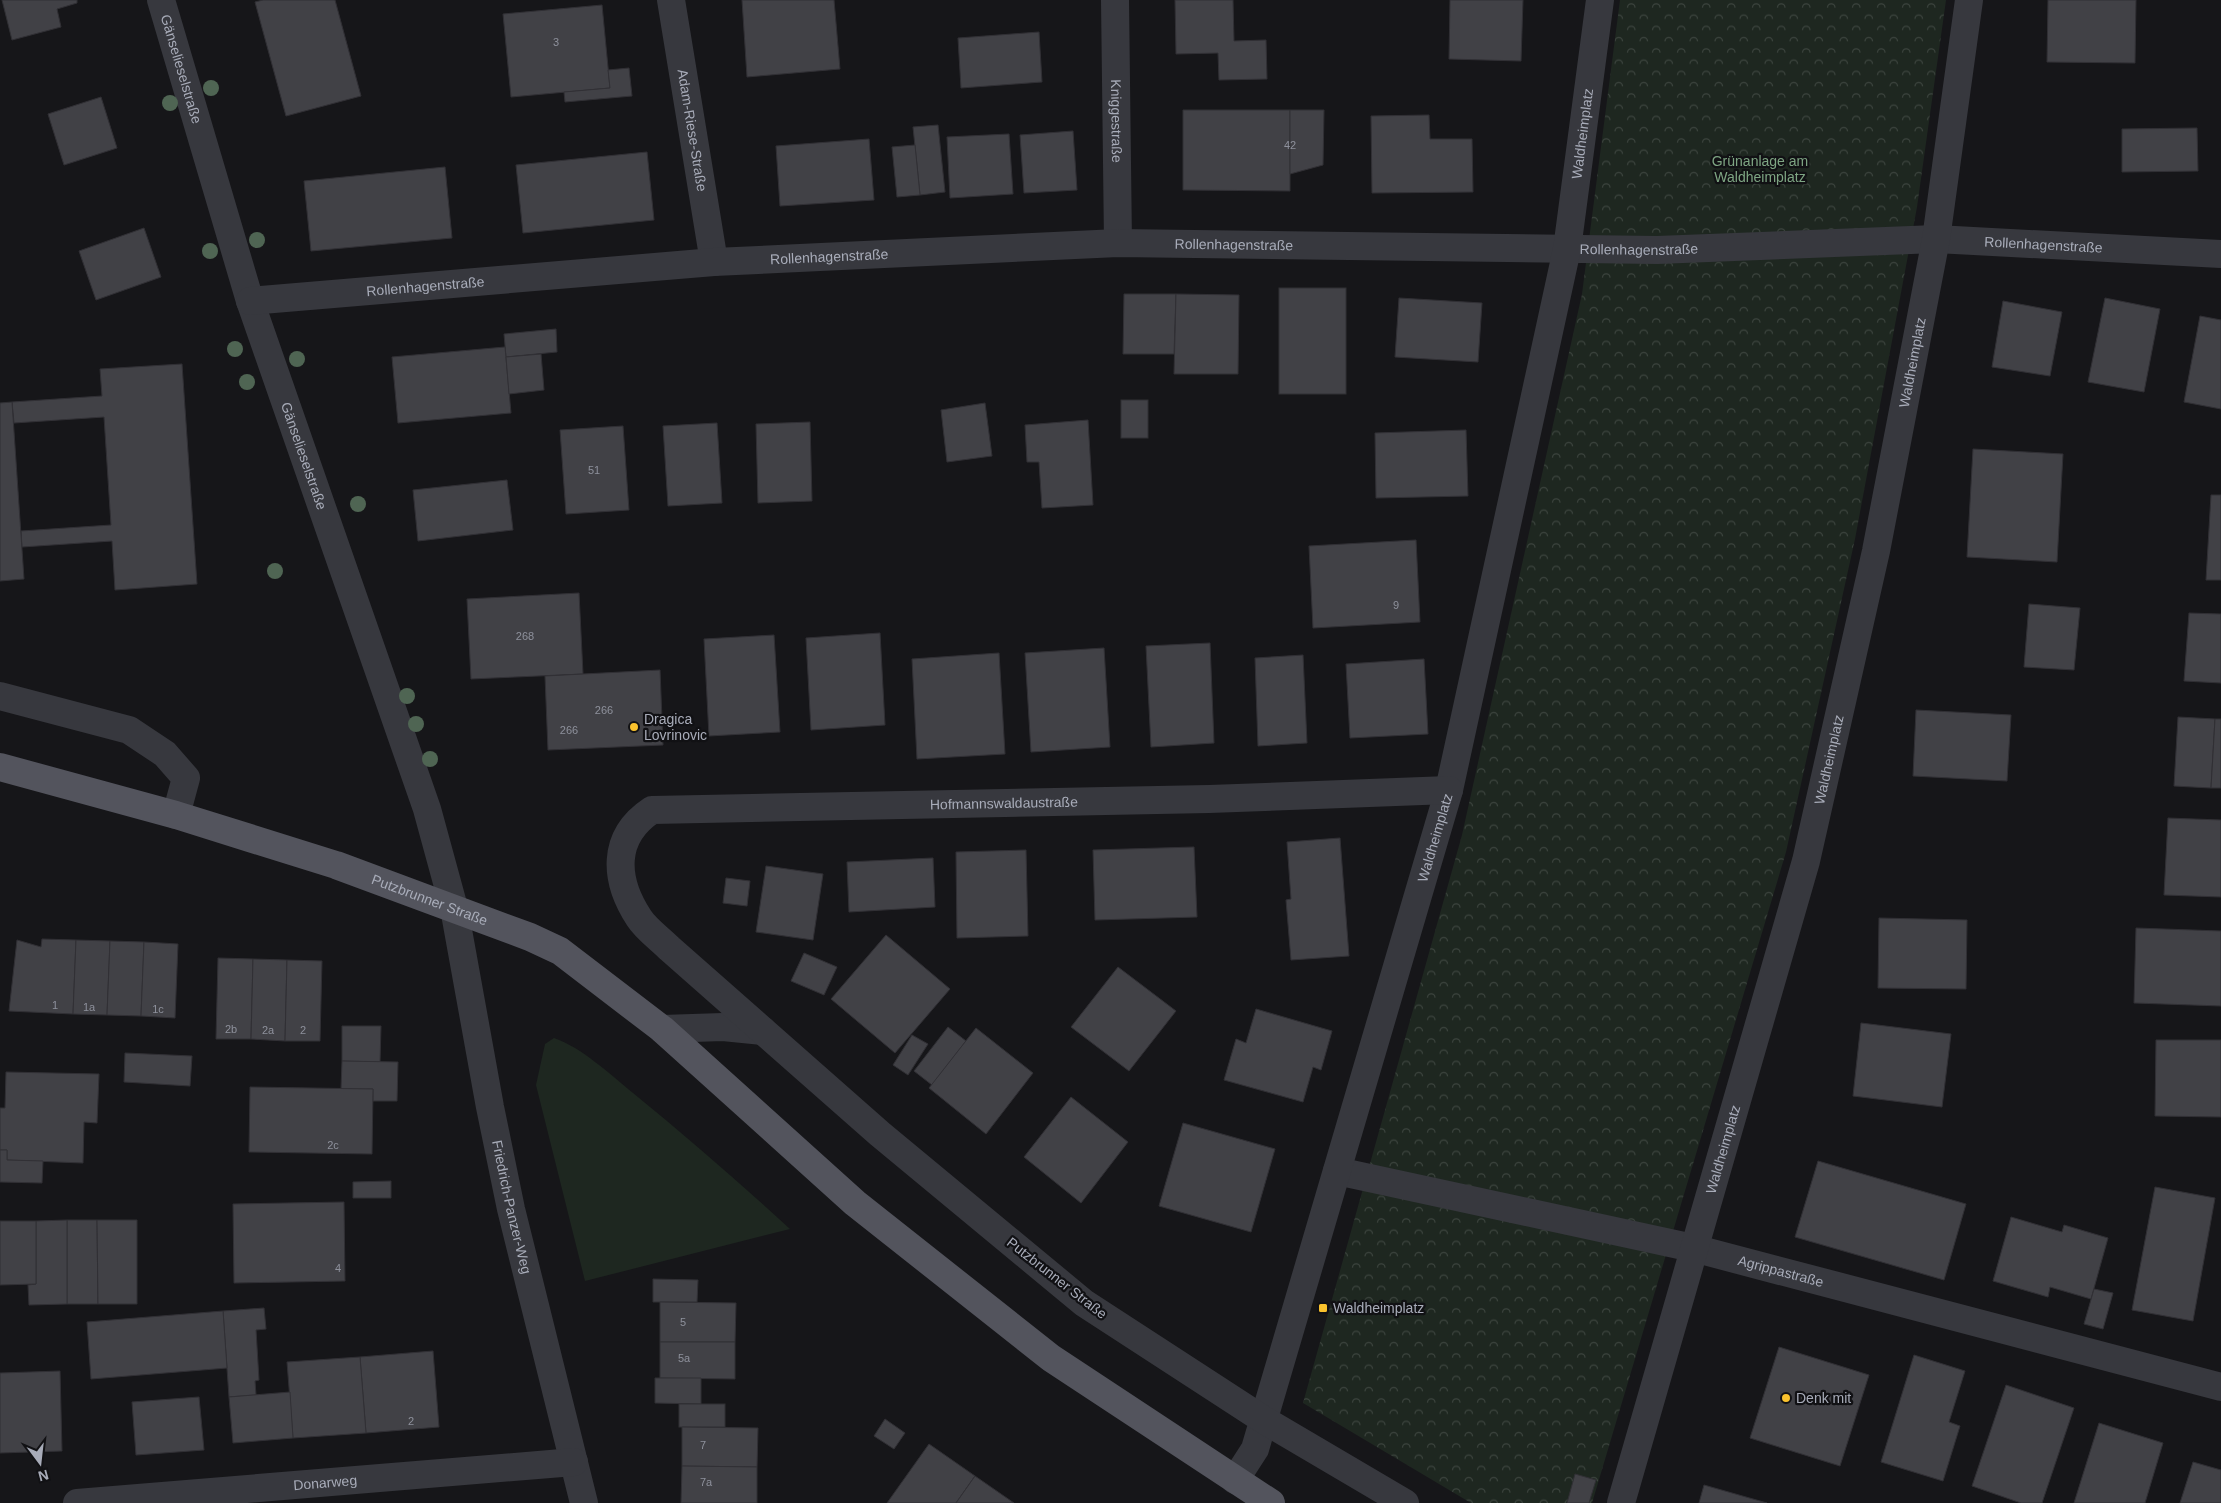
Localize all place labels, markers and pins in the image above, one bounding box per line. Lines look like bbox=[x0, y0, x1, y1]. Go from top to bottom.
place label: Dragica Lovrinovic bbox=[644, 711, 707, 743]
marker: Dragica Lovrinovic bbox=[628, 721, 640, 733]
place label: Waldheimplatz bbox=[1333, 1300, 1424, 1316]
marker: Waldheimplatz bbox=[1317, 1302, 1329, 1314]
place label: Denk mit bbox=[1796, 1390, 1851, 1406]
marker: Denk mit bbox=[1780, 1392, 1792, 1404]

